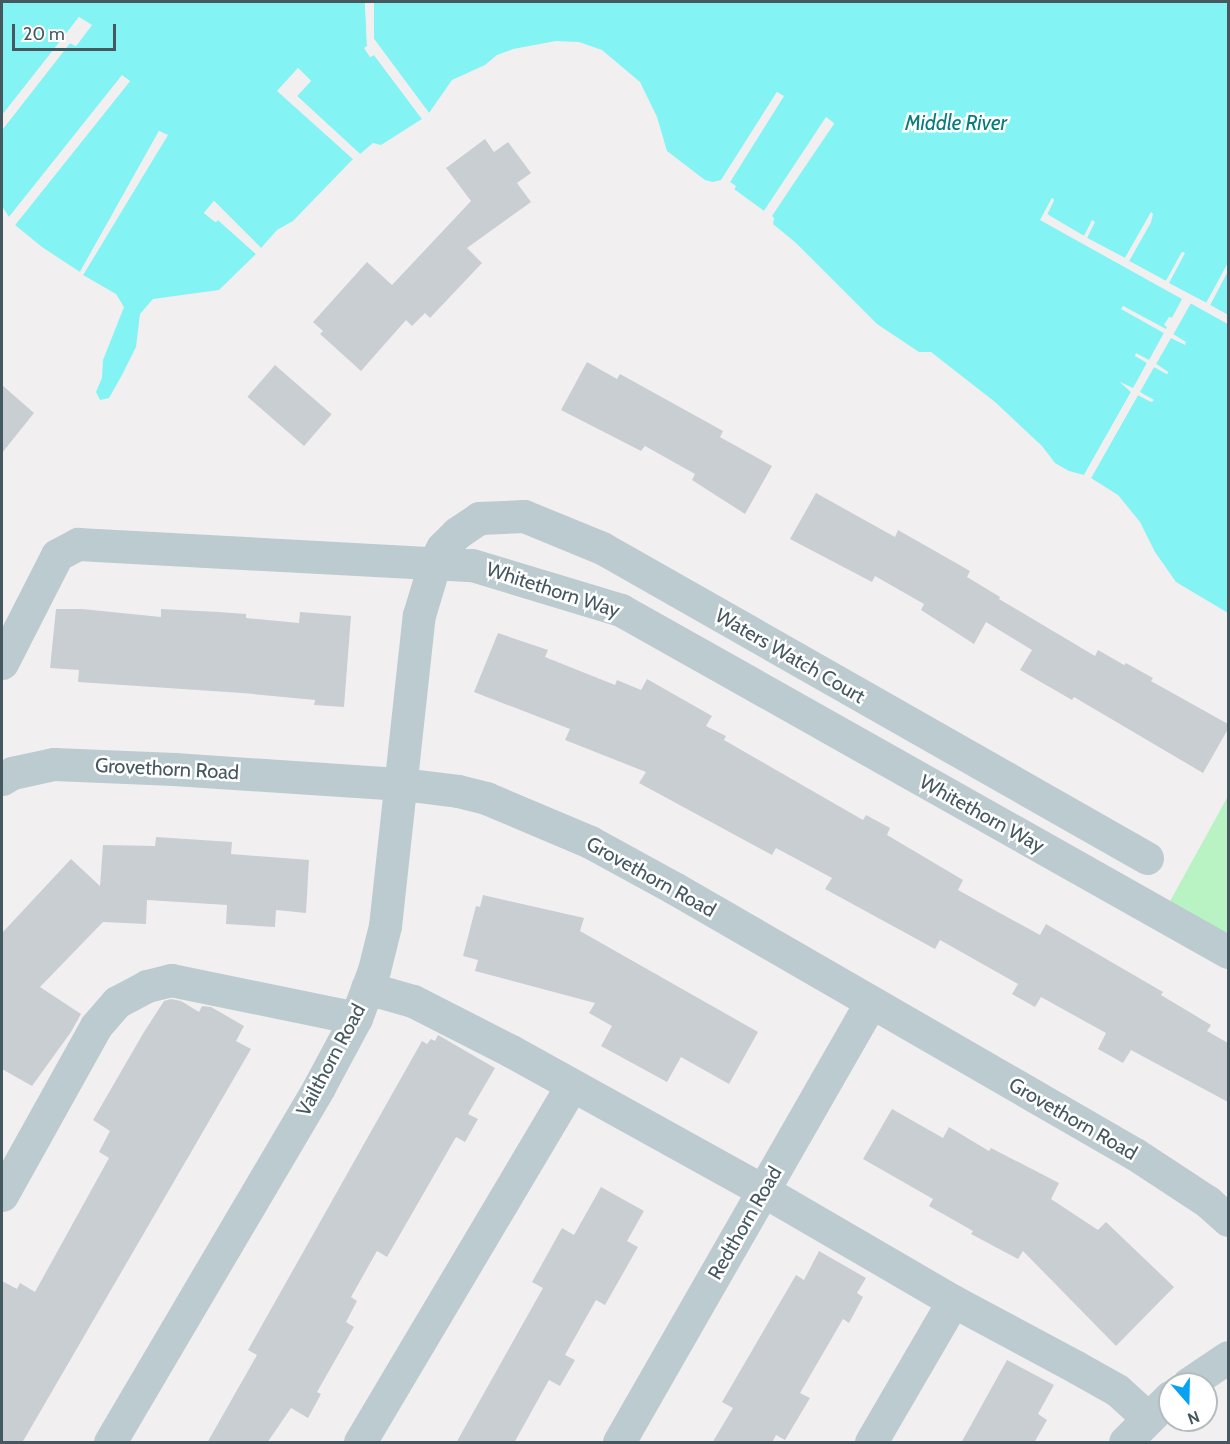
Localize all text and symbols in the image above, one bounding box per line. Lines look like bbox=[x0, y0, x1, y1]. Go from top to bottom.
scale bar bbox=[15, 12, 118, 50]
text: 20 m bbox=[23, 23, 65, 45]
water label: Middle River bbox=[905, 110, 1007, 136]
street label: Whitethorn Way bbox=[483, 557, 623, 623]
street label: Waters Watch Court bbox=[711, 603, 869, 709]
street label: Grovethorn Road bbox=[94, 753, 240, 785]
street label: Whitethorn Way bbox=[915, 770, 1049, 858]
street label: Grovethorn Road bbox=[582, 832, 720, 922]
street label: Vailthorn Road bbox=[291, 1000, 371, 1120]
street label: Grovethorn Road bbox=[1005, 1073, 1141, 1165]
street label: Redthorn Road bbox=[703, 1162, 787, 1284]
north arrow bbox=[1158, 1372, 1218, 1432]
text: N bbox=[1185, 1407, 1202, 1428]

